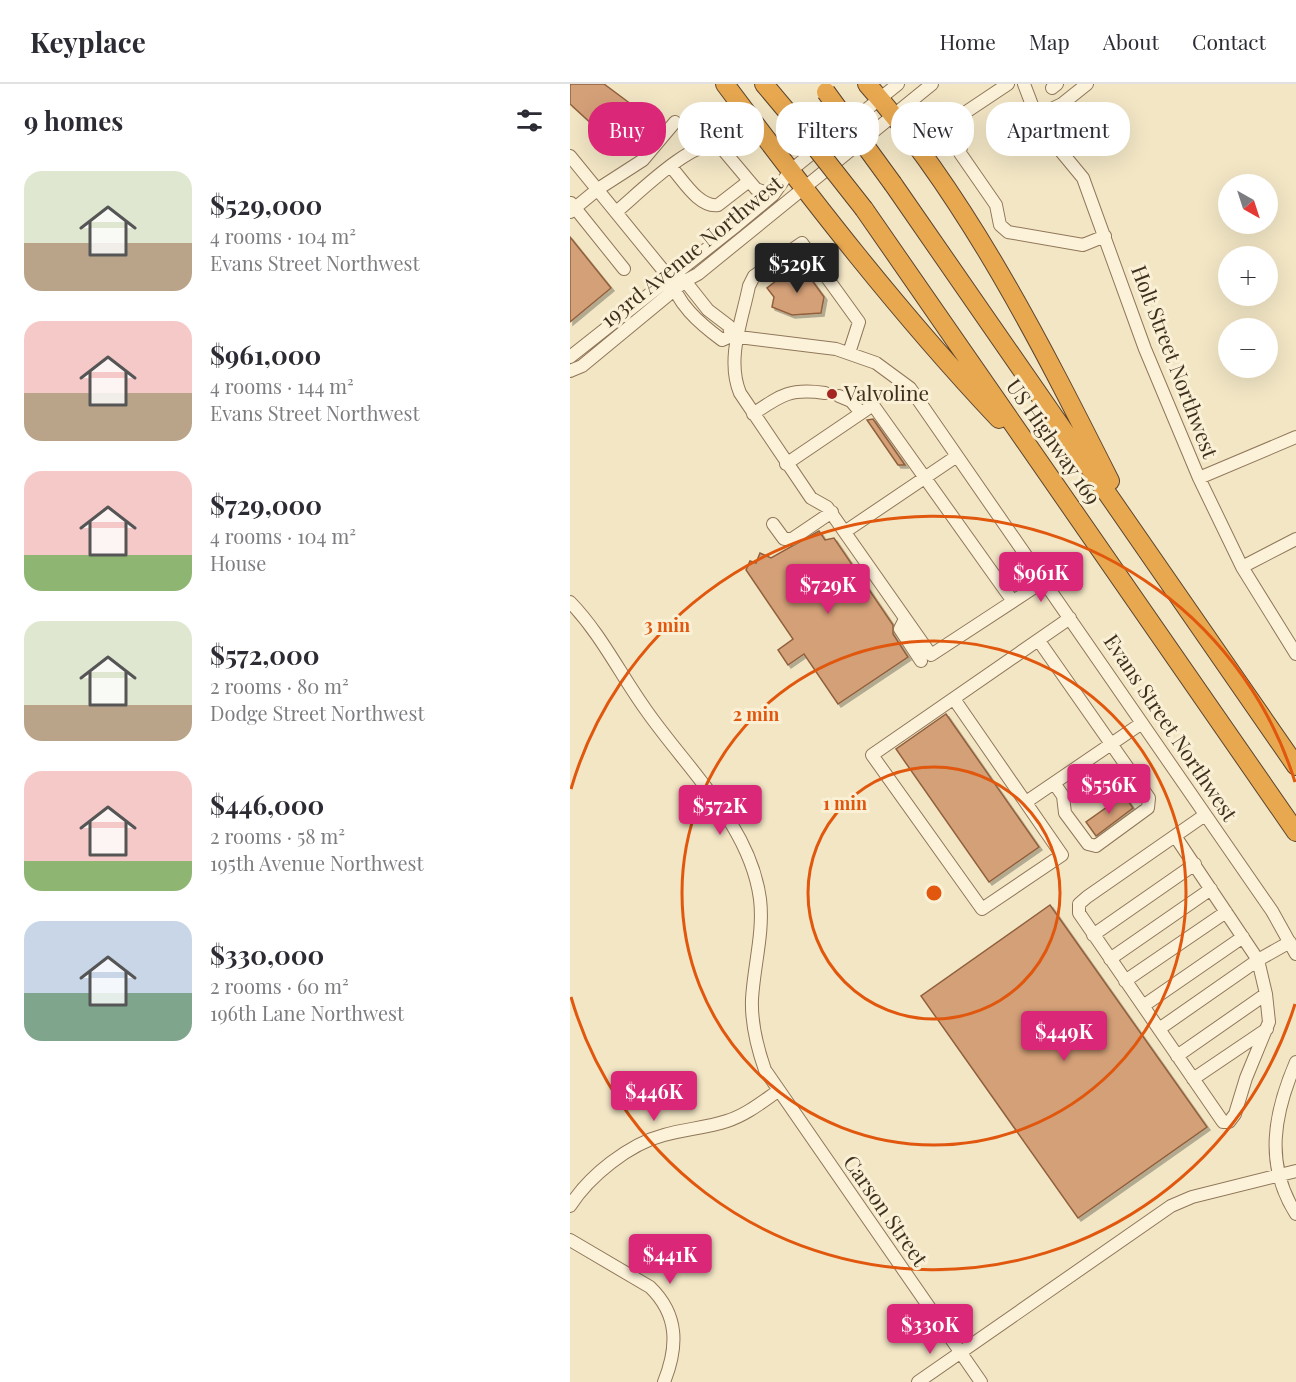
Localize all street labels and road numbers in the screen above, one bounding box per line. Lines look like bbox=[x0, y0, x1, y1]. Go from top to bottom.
street label: 193rd Avenue Northwest bbox=[594, 168, 788, 333]
street label: Holt Street Northwest bbox=[1126, 261, 1226, 462]
street label: US Highway 169 bbox=[1001, 373, 1108, 509]
street label: Evans Street Northwest bbox=[1099, 628, 1245, 826]
street label: Carson Street bbox=[838, 1149, 936, 1271]

